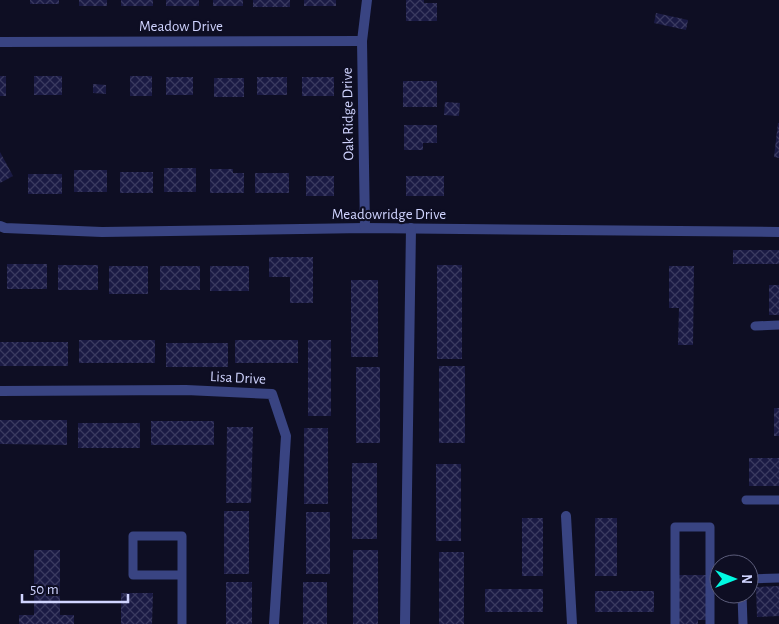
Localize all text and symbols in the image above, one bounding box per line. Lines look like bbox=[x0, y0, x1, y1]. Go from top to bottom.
street label: Meadow Drive bbox=[139, 19, 223, 34]
street label: Oak Ridge Drive bbox=[340, 67, 356, 161]
street label: Meadowridge Drive bbox=[332, 207, 446, 222]
street label: Lisa Drive bbox=[210, 369, 266, 387]
north arrow bbox=[709, 554, 759, 604]
scale bar bbox=[22, 572, 129, 604]
text: N bbox=[739, 574, 753, 584]
text: 50 m bbox=[30, 582, 59, 597]

